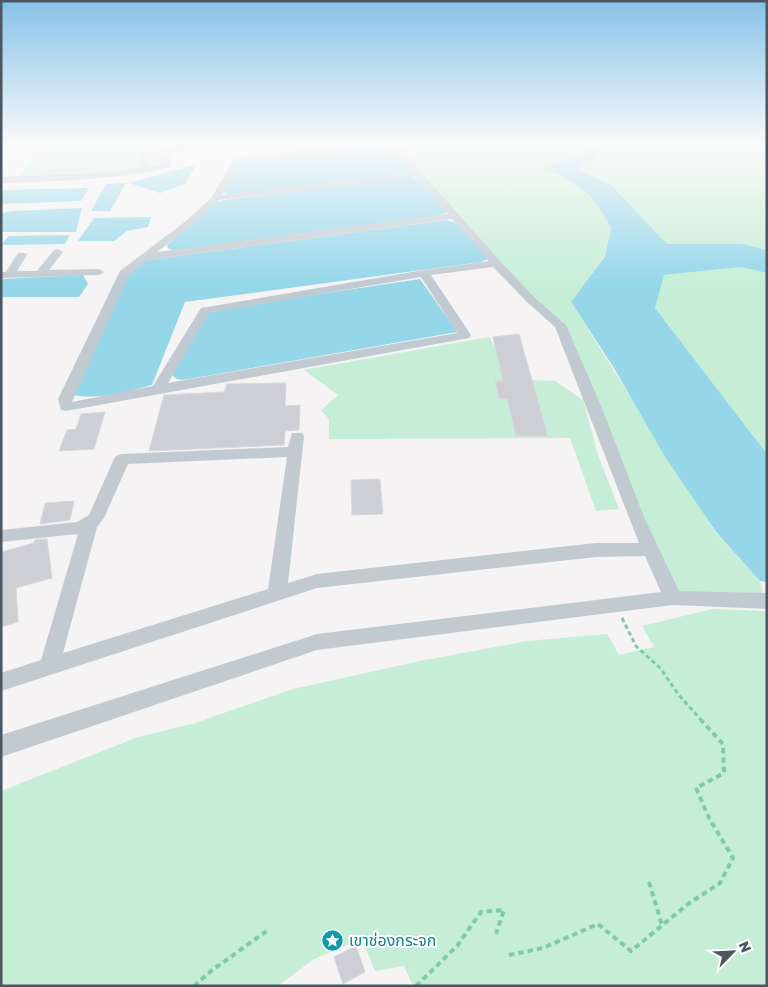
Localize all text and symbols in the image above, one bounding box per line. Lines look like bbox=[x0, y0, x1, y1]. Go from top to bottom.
north arrow bbox=[708, 927, 758, 977]
place icon: เขาช่องกระจก bbox=[321, 928, 345, 952]
place label: เขาช่องกระจก bbox=[349, 930, 436, 950]
text: N bbox=[735, 938, 755, 955]

